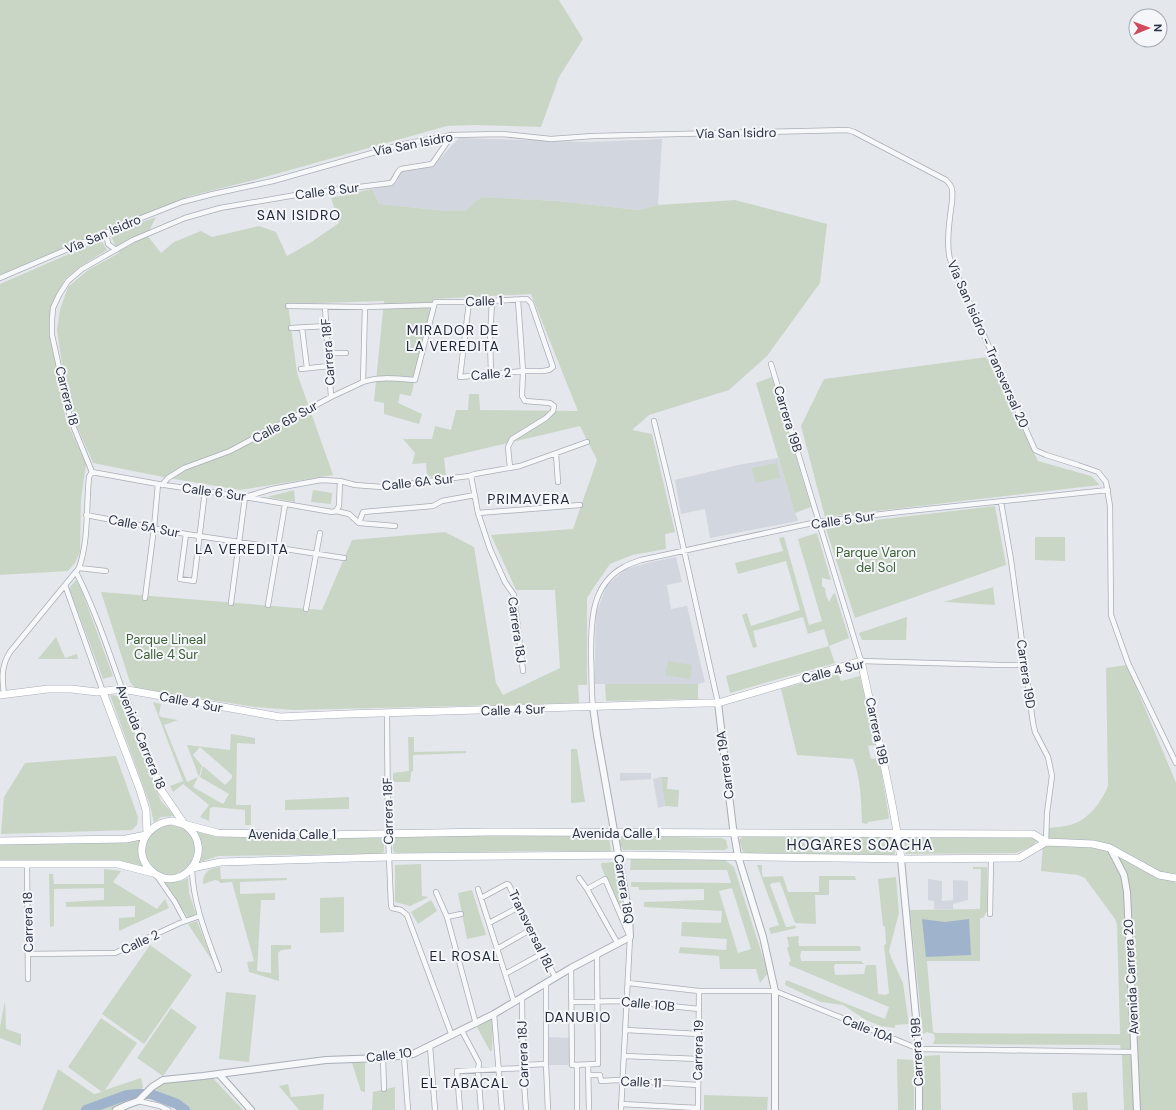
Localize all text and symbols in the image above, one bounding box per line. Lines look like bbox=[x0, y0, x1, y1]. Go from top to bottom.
north arrow bbox=[1128, 8, 1168, 48]
text: N bbox=[1151, 24, 1165, 32]
street label: Vía San Isidro bbox=[695, 124, 777, 142]
street label: Vía San Isidro bbox=[372, 128, 455, 160]
street label: Calle 8 Sur bbox=[294, 179, 360, 203]
district label: SAN ISIDRO bbox=[257, 206, 341, 224]
street label: Vía San Isidro bbox=[62, 210, 144, 258]
street label: Vía San Isidro - Transversal 20 bbox=[943, 258, 1033, 431]
street label: Calle 1 bbox=[465, 292, 503, 310]
street label: Carrera 18F bbox=[317, 318, 339, 386]
district label: MIRADOR DE LA VEREDITA bbox=[406, 321, 500, 355]
street label: Calle 2 bbox=[470, 364, 512, 384]
street label: Carrera 18 bbox=[51, 365, 83, 427]
street label: Carrera 19B bbox=[770, 384, 806, 454]
street label: Calle 6B Sur bbox=[249, 397, 321, 447]
street label: Calle 6A Sur bbox=[381, 470, 455, 494]
street label: Calle 6 Sur bbox=[181, 479, 247, 505]
district label: PRIMAVERA bbox=[487, 490, 571, 508]
street label: Calle 5 Sur bbox=[810, 507, 876, 533]
street label: Calle 5A Sur bbox=[107, 511, 181, 541]
district label: LA VEREDITA bbox=[195, 540, 289, 558]
park label: Parque Varon del Sol bbox=[836, 544, 916, 576]
street label: Carrera 18J bbox=[504, 596, 530, 664]
park label: Parque Lineal Calle 4 Sur bbox=[126, 631, 206, 663]
street label: Carrera 19D bbox=[1013, 638, 1039, 710]
street label: Calle 4 Sur bbox=[800, 655, 866, 687]
street label: Avenida Carrera 18 bbox=[112, 682, 170, 792]
street label: Calle 4 Sur bbox=[158, 688, 224, 717]
street label: Carrera 19B bbox=[862, 696, 892, 766]
street label: Calle 4 Sur bbox=[481, 700, 546, 720]
street label: Carrera 19A bbox=[712, 729, 738, 800]
street label: Carrera 18F bbox=[379, 777, 397, 845]
street label: Avenida Calle 1 bbox=[572, 825, 660, 842]
street label: Avenida Calle 1 bbox=[248, 826, 336, 843]
district label: HOGARES SOACHA bbox=[786, 835, 934, 855]
street label: Carrera 18Q bbox=[610, 853, 638, 925]
street label: Transversal 18L bbox=[505, 887, 559, 975]
street label: Carrera 18 bbox=[19, 892, 37, 952]
street label: Avenida Carrera 20 bbox=[1119, 919, 1143, 1035]
street label: Calle 2 bbox=[118, 926, 162, 958]
district label: EL ROSAL bbox=[430, 947, 500, 965]
street label: Calle 10B bbox=[620, 993, 676, 1015]
district label: DANUBIO bbox=[545, 1008, 611, 1026]
street label: Calle 10A bbox=[840, 1011, 897, 1047]
street label: Carrera 19B bbox=[907, 1017, 927, 1087]
street label: Carrera 19 bbox=[689, 1019, 707, 1081]
street label: Carrera 18J bbox=[513, 1020, 533, 1088]
street label: Calle 10 bbox=[365, 1044, 413, 1066]
street label: Calle 11 bbox=[620, 1072, 662, 1092]
district label: EL TABACAL bbox=[421, 1074, 509, 1092]

